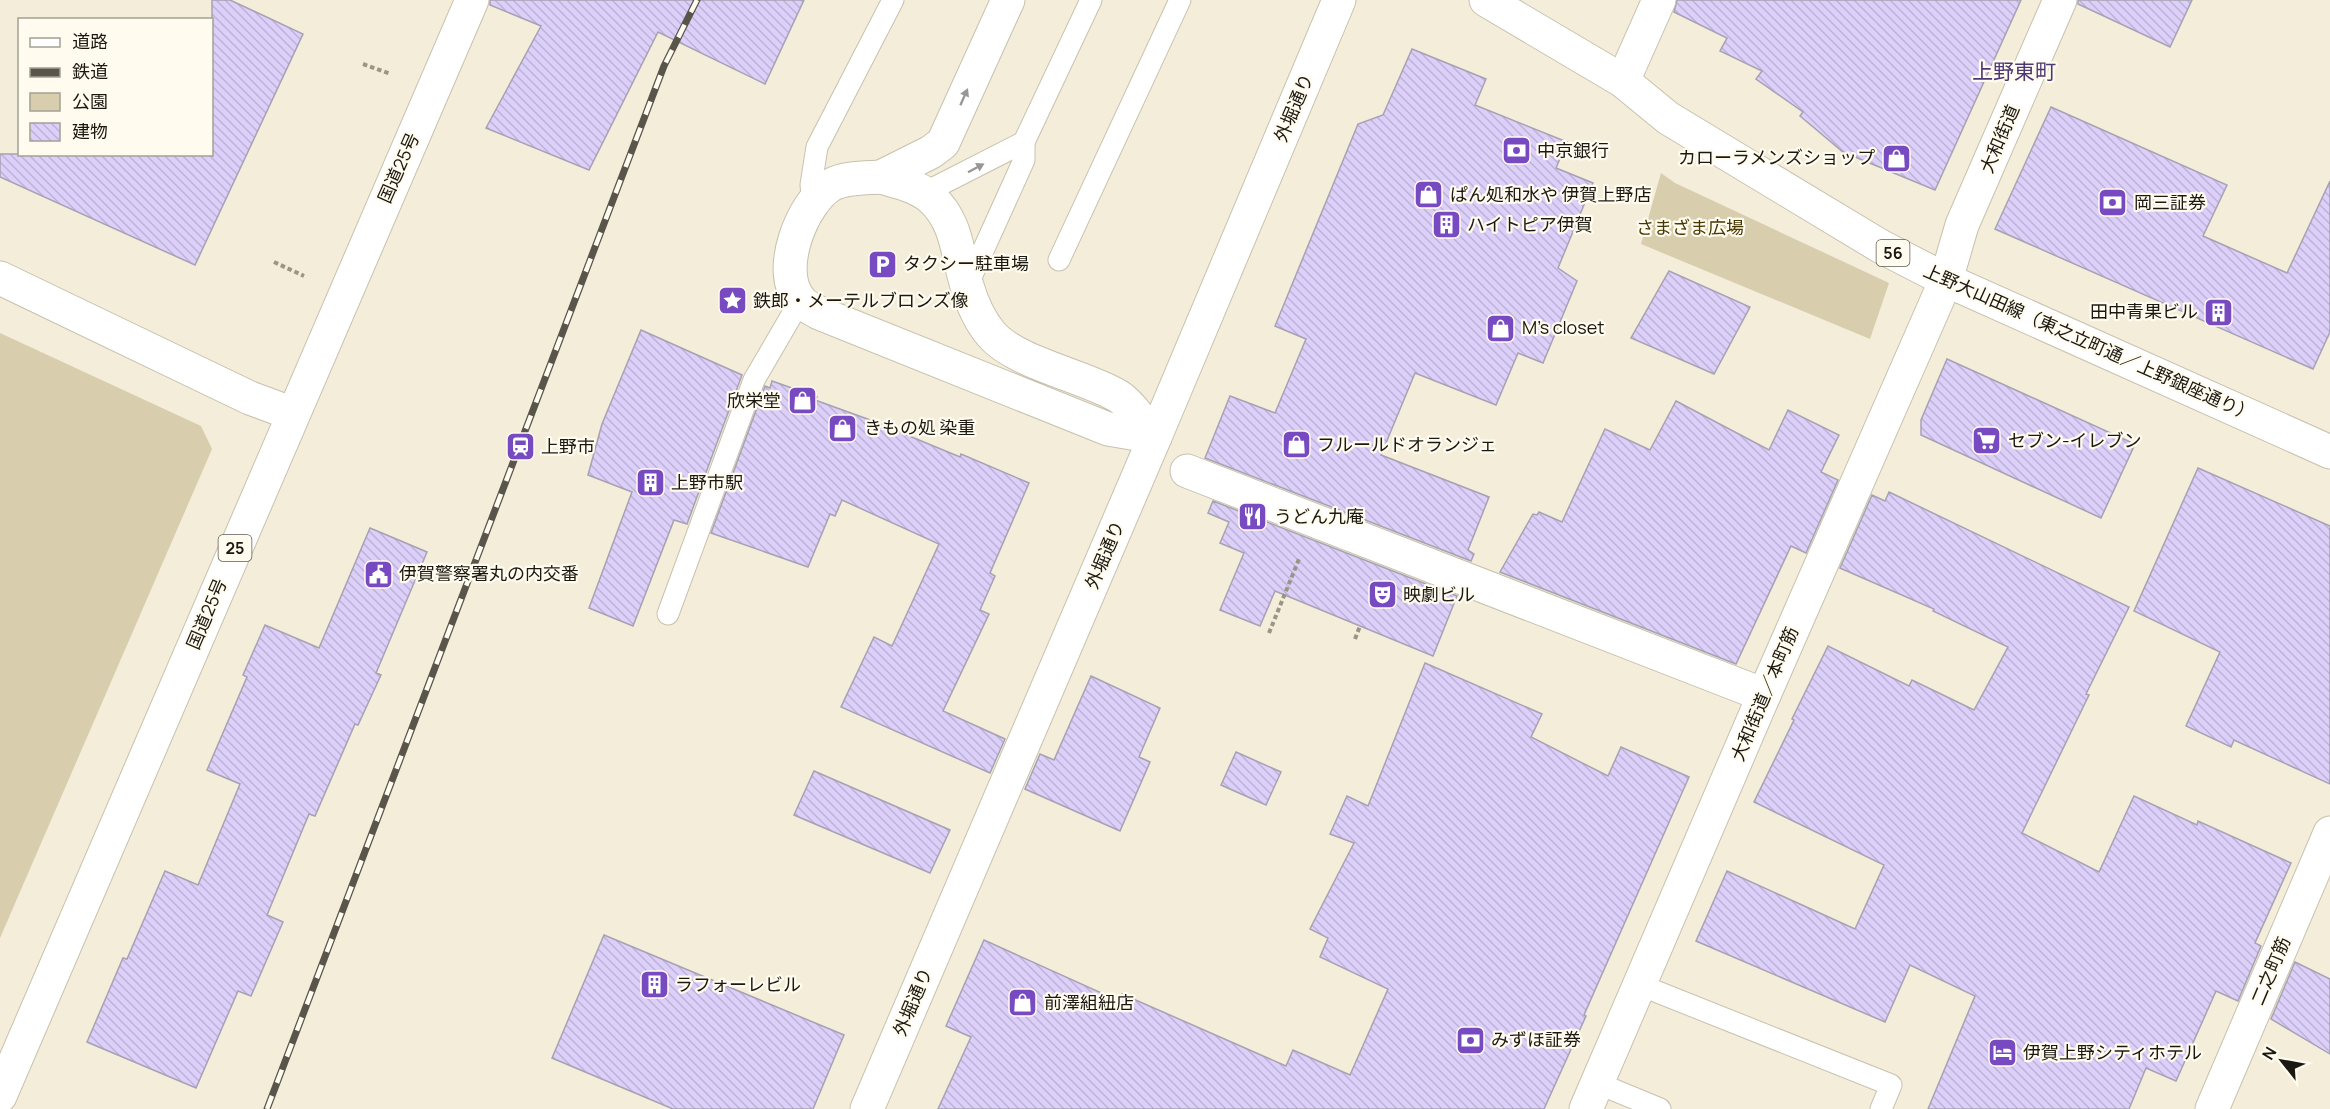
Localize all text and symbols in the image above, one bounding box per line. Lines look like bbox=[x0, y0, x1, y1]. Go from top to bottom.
legend bbox=[18, 18, 213, 156]
text: 道路 bbox=[72, 29, 108, 53]
district label: 上野東町 bbox=[1972, 57, 2056, 85]
text: 鉄道 bbox=[72, 59, 108, 83]
street label: 外堀通り bbox=[1268, 70, 1318, 145]
one-way arrow bbox=[959, 87, 969, 105]
text: 公園 bbox=[72, 89, 108, 113]
street label: 大和街道 bbox=[1974, 101, 2024, 176]
text: 建物 bbox=[72, 119, 108, 143]
street label: 国道25号 bbox=[372, 129, 424, 207]
bank icon: 中京銀行 bbox=[1500, 135, 1532, 167]
place label: 中京銀行 bbox=[1537, 138, 1609, 162]
shop icon: カローラメンズショップ bbox=[1880, 142, 1912, 174]
place label: カローラメンズショップ bbox=[1678, 145, 1875, 169]
one-way arrow bbox=[968, 163, 985, 173]
shop icon: ぱん処和水や 伊賀上野店 bbox=[1413, 179, 1445, 211]
place label: ぱん処和水や 伊賀上野店 bbox=[1450, 182, 1652, 206]
bank icon: 岡三証券 bbox=[2097, 187, 2129, 219]
place label: 岡三証券 bbox=[2134, 190, 2206, 214]
building icon: ハイトピア伊賀 bbox=[1430, 209, 1462, 241]
place label: ハイトピア伊賀 bbox=[1467, 212, 1593, 236]
park label: さまざま広場 bbox=[1636, 215, 1744, 239]
road number: 56 bbox=[1876, 240, 1910, 266]
parking icon: タクシー駐車場 bbox=[866, 248, 898, 280]
place label: タクシー駐車場 bbox=[903, 251, 1029, 275]
street label: 上野大山田線（東之立町通／上野銀座通り） bbox=[1920, 258, 2259, 426]
place icon: 鉄郎・メーテルブロンズ像 bbox=[716, 285, 748, 317]
place label: 鉄郎・メーテルブロンズ像 bbox=[753, 288, 969, 312]
building icon: 田中青果ビル bbox=[2203, 296, 2235, 328]
place label: 田中青果ビル bbox=[2090, 299, 2198, 323]
shop icon: M’s closet bbox=[1485, 312, 1517, 344]
place label: M’s closet bbox=[1522, 315, 1604, 339]
shop icon: 欣栄堂 bbox=[786, 385, 818, 417]
place label: 欣栄堂 bbox=[727, 388, 781, 412]
shop icon: きもの処 染重 bbox=[827, 412, 859, 444]
place label: きもの処 染重 bbox=[864, 415, 976, 439]
supermarket icon: セブン-イレブン bbox=[1971, 425, 2003, 457]
place label: セブン-イレブン bbox=[2008, 428, 2142, 452]
shop icon: フルールドオランジェ bbox=[1280, 429, 1312, 461]
station icon: 上野市 bbox=[504, 431, 536, 463]
place label: フルールドオランジェ bbox=[1317, 432, 1497, 456]
place label: 上野市 bbox=[541, 434, 595, 458]
building icon: 上野市駅 bbox=[634, 467, 666, 499]
place label: 上野市駅 bbox=[671, 470, 743, 494]
restaurant icon: うどん九庵 bbox=[1237, 501, 1269, 533]
place label: うどん九庵 bbox=[1274, 504, 1364, 528]
street label: 外堀通り bbox=[1079, 517, 1129, 592]
road number: 25 bbox=[218, 535, 252, 561]
public building icon: 伊賀警察署丸の内交番 bbox=[362, 558, 394, 590]
place label: 伊賀警察署丸の内交番 bbox=[399, 561, 579, 585]
street label: 国道25号 bbox=[180, 575, 232, 653]
theatre icon: 映劇ビル bbox=[1366, 579, 1398, 611]
place label: 映劇ビル bbox=[1403, 582, 1475, 606]
street label: 大和街道／本町筋 bbox=[1725, 623, 1803, 765]
street label: 二之町筋 bbox=[2245, 933, 2295, 1008]
street label: 外堀通り bbox=[887, 964, 937, 1039]
building icon: ラフォーレビル bbox=[638, 969, 670, 1001]
place label: ラフォーレビル bbox=[675, 972, 801, 996]
shop icon: 前澤組紐店 bbox=[1007, 987, 1039, 1019]
place label: 前澤組紐店 bbox=[1044, 990, 1134, 1014]
bank icon: みずほ証券 bbox=[1454, 1024, 1486, 1056]
place label: みずほ証券 bbox=[1491, 1027, 1581, 1051]
north arrow bbox=[2252, 1031, 2312, 1091]
hotel icon: 伊賀上野シティホテル bbox=[1986, 1037, 2018, 1069]
place label: 伊賀上野シティホテル bbox=[2023, 1040, 2202, 1064]
text: N bbox=[2257, 1043, 2282, 1064]

